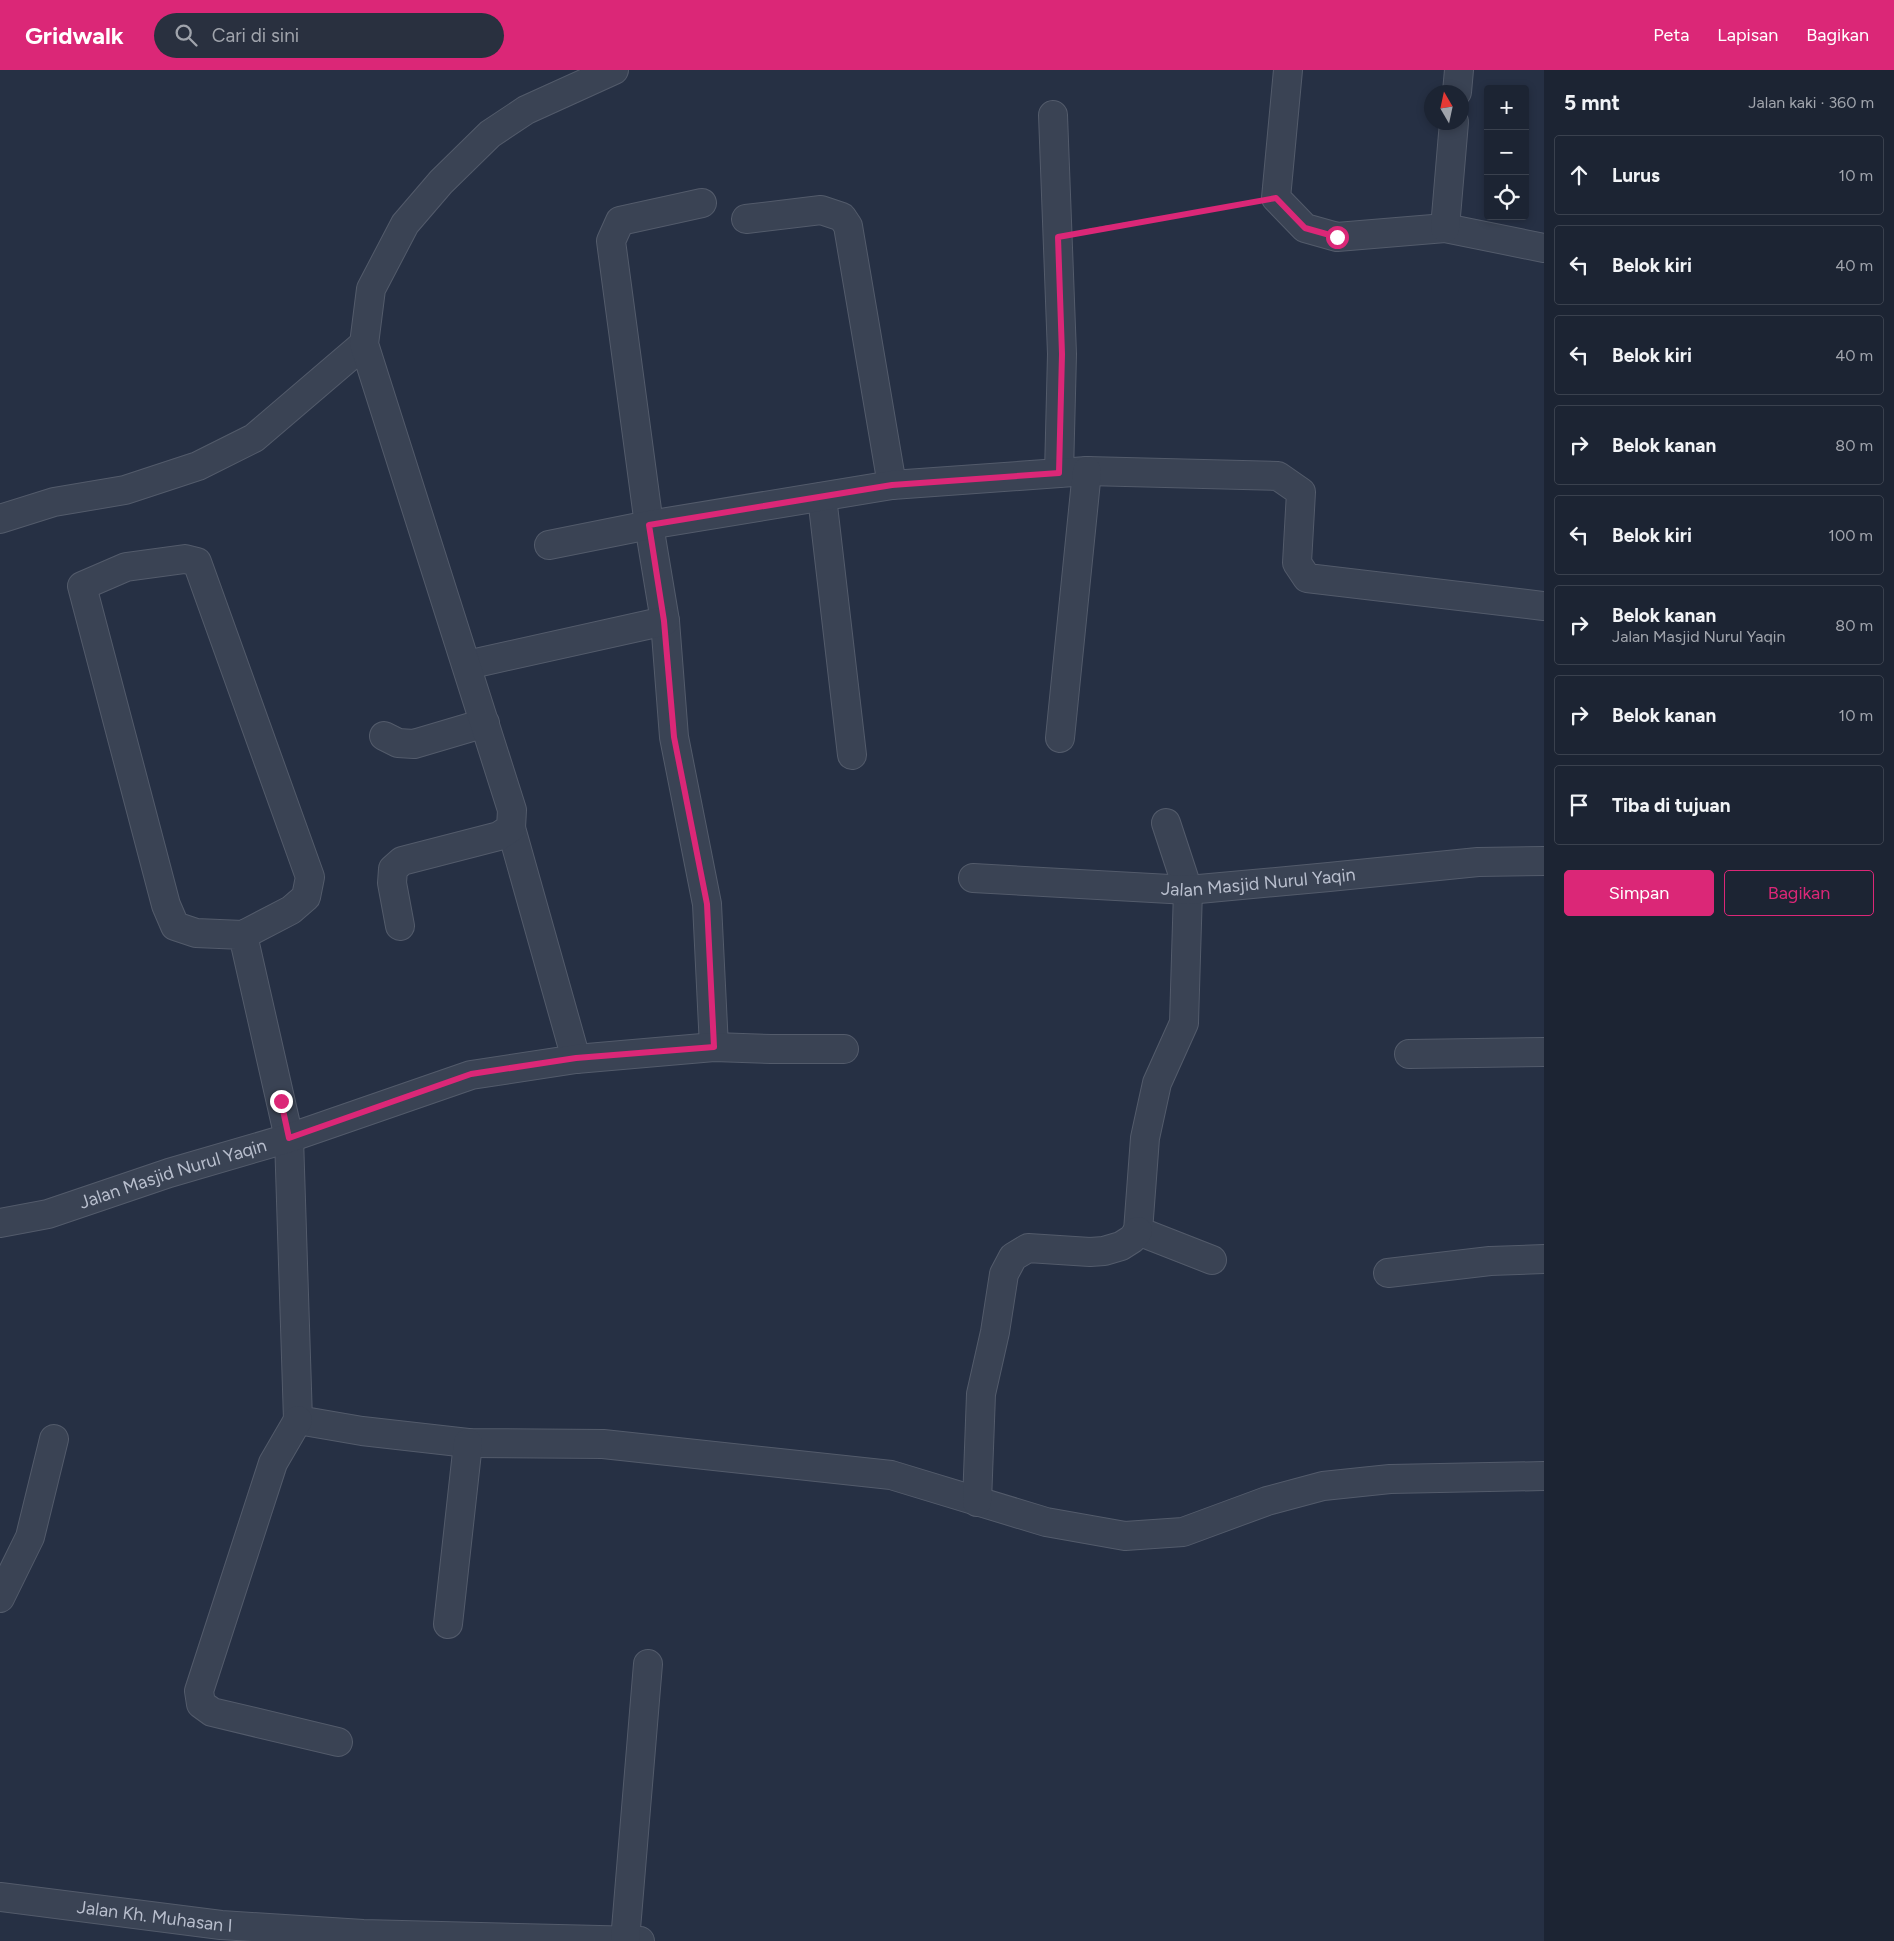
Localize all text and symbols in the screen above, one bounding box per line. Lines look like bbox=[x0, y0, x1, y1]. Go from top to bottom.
search box bbox=[154, 13, 504, 58]
text: Gridwalk bbox=[25, 21, 124, 50]
icon: search bbox=[172, 21, 200, 49]
text: Cari di sini bbox=[212, 24, 299, 47]
text: Peta bbox=[1653, 24, 1689, 46]
text: Lapisan bbox=[1717, 24, 1778, 46]
text: Bagikan bbox=[1806, 24, 1869, 46]
north arrow bbox=[1424, 85, 1469, 130]
map controls bbox=[1484, 85, 1529, 220]
button: + bbox=[1484, 85, 1529, 130]
text: 5 mnt bbox=[1564, 90, 1620, 115]
text: Jalan kaki · 360 m bbox=[1748, 93, 1874, 112]
button: − bbox=[1484, 130, 1529, 175]
icon: ahead bbox=[1565, 161, 1593, 189]
text: Lurus bbox=[1612, 164, 1660, 187]
text: 10 m bbox=[1839, 166, 1873, 185]
button: locate bbox=[1484, 175, 1529, 220]
route start bbox=[1326, 226, 1349, 249]
icon: left bbox=[1565, 251, 1593, 279]
text: Belok kiri bbox=[1612, 254, 1692, 277]
text: 40 m bbox=[1835, 256, 1873, 275]
icon: left bbox=[1565, 341, 1593, 369]
text: Belok kiri bbox=[1612, 344, 1692, 367]
text: 40 m bbox=[1835, 346, 1873, 365]
icon: right bbox=[1565, 431, 1593, 459]
text: Belok kanan bbox=[1612, 434, 1716, 457]
text: 80 m bbox=[1835, 436, 1873, 455]
icon: left bbox=[1565, 521, 1593, 549]
text: Belok kiri bbox=[1612, 524, 1692, 547]
text: 100 m bbox=[1828, 526, 1873, 545]
text: Belok kanan bbox=[1612, 604, 1716, 627]
icon: right bbox=[1565, 611, 1593, 639]
text: 80 m bbox=[1835, 616, 1873, 635]
text: Jalan Masjid Nurul Yaqin bbox=[1612, 627, 1785, 646]
icon: right bbox=[1565, 701, 1593, 729]
text: Belok kanan bbox=[1612, 704, 1716, 727]
text: 10 m bbox=[1839, 706, 1873, 725]
icon: arrive bbox=[1565, 791, 1593, 819]
text: Tiba di tujuan bbox=[1612, 794, 1731, 817]
street label: Jalan Masjid Nurul Yaqin bbox=[1161, 863, 1357, 901]
button: Simpan bbox=[1564, 870, 1714, 916]
button: Bagikan bbox=[1724, 870, 1874, 916]
route end bbox=[270, 1090, 293, 1113]
street label: Jalan Masjid Nurul Yaqin bbox=[76, 1134, 269, 1214]
street label: Jalan Kh. Muhasan I bbox=[76, 1896, 233, 1937]

